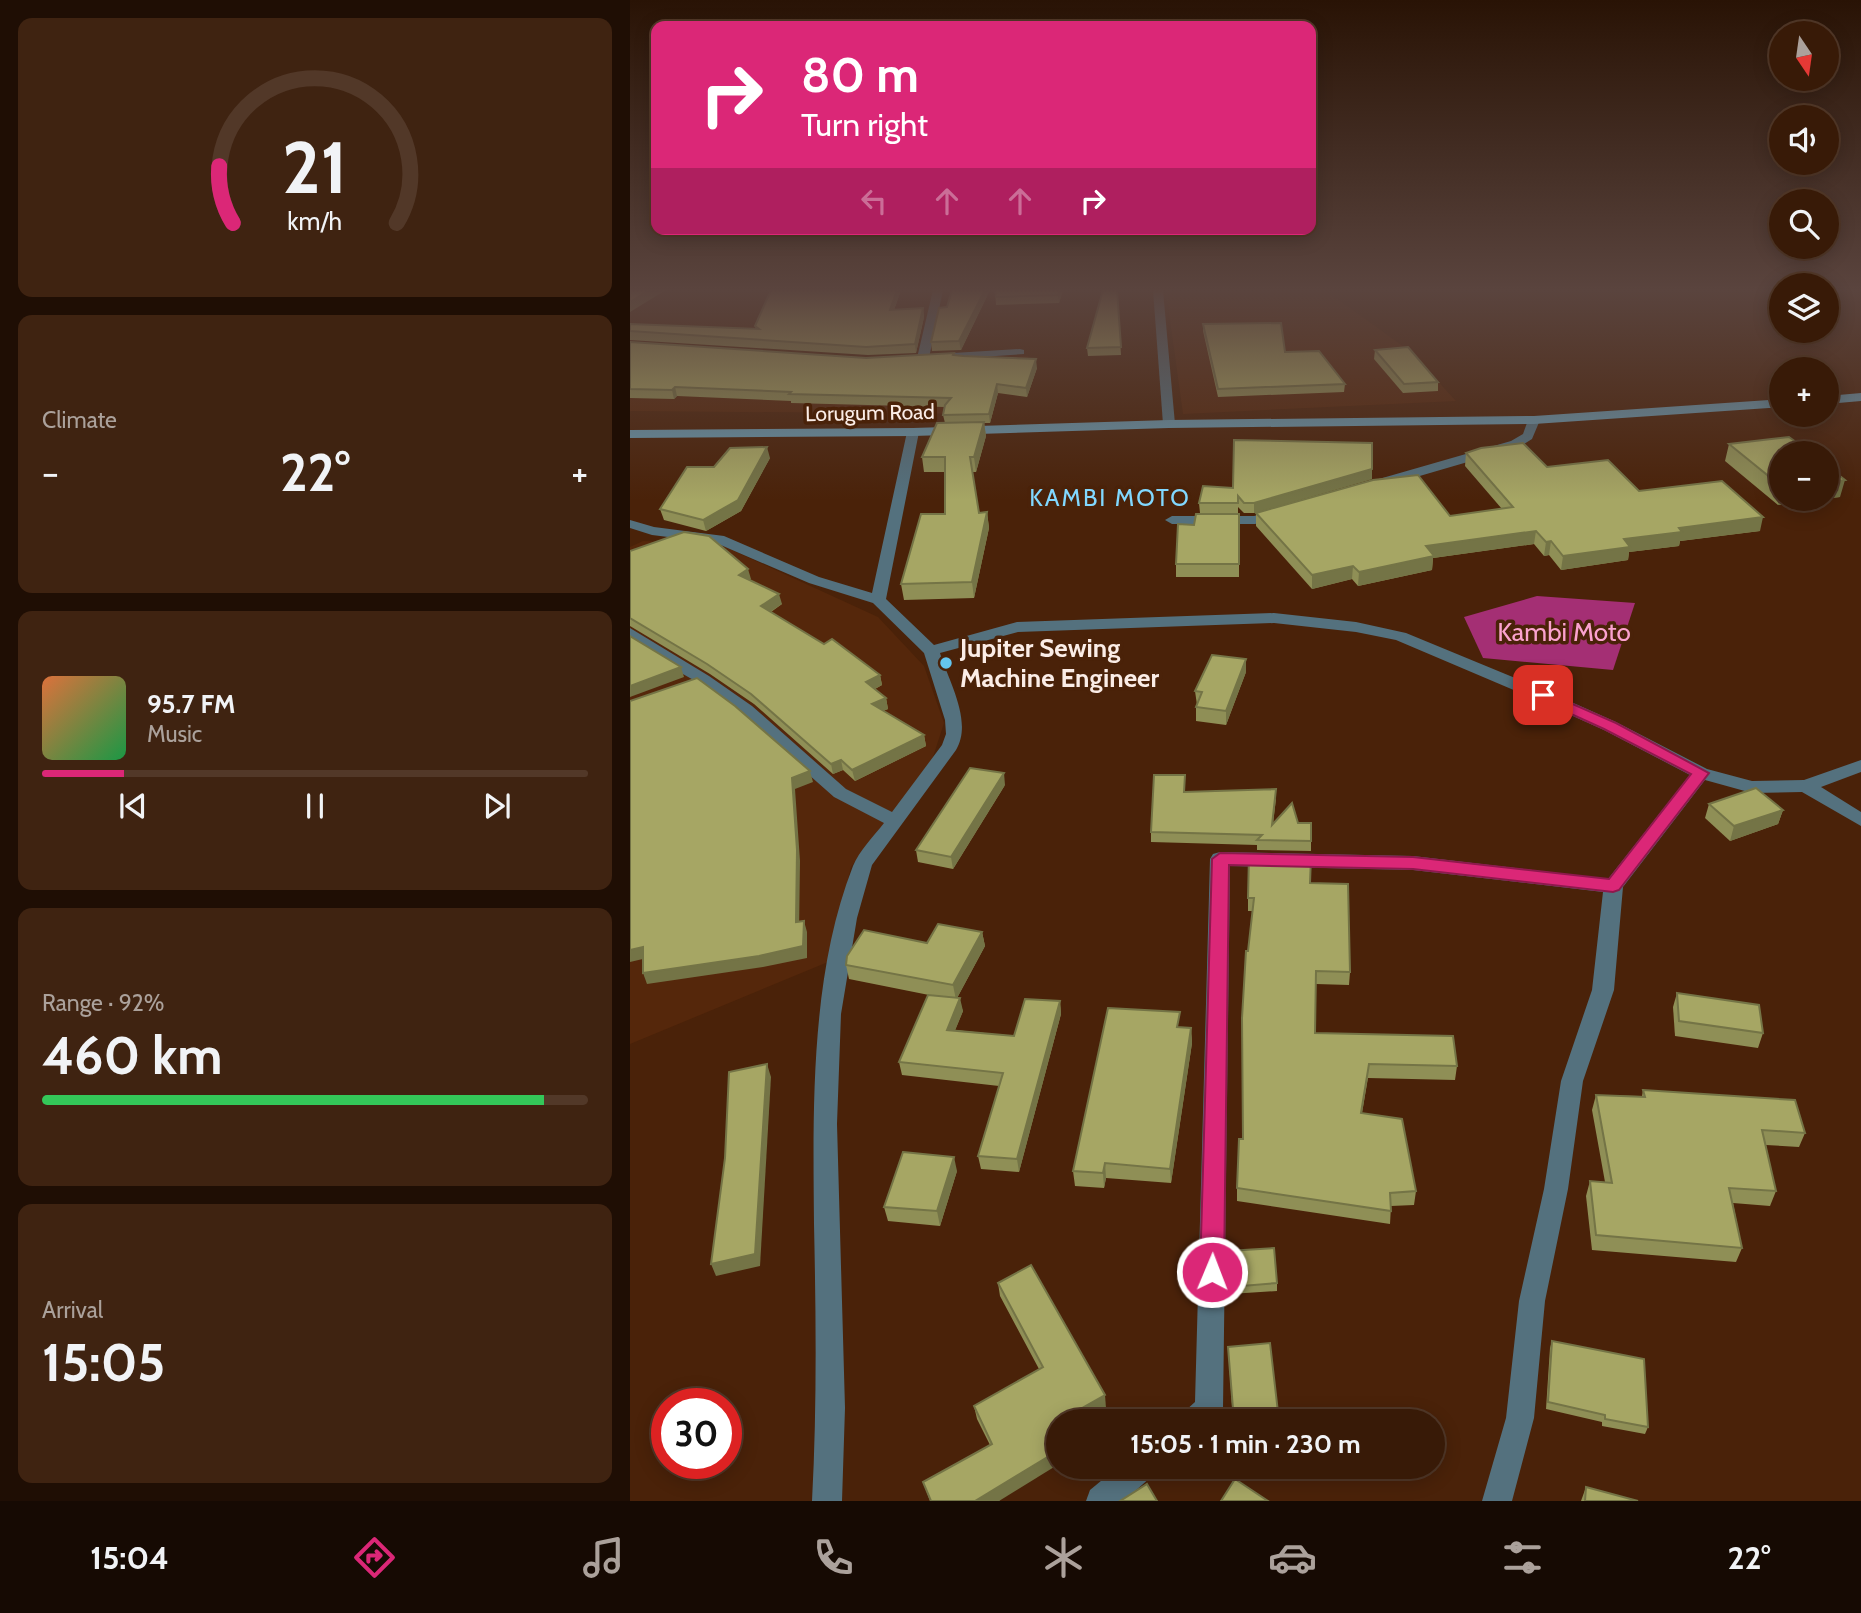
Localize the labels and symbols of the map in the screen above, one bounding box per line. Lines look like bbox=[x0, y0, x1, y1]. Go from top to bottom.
north arrow bbox=[1769, 21, 1839, 91]
street label: Lorugum Road bbox=[805, 399, 935, 426]
district label: KAMBI MOTO bbox=[1029, 483, 1191, 512]
park label: Kambi Moto bbox=[1497, 616, 1631, 648]
place label: Jupiter Sewing Machine Engineer bbox=[959, 632, 1159, 694]
marker: Jupiter Sewing Machine Engineer bbox=[938, 655, 954, 671]
pin bbox=[1513, 665, 1573, 725]
position arrow bbox=[1175, 1235, 1249, 1309]
speed limit sign: 30 bbox=[651, 1388, 742, 1479]

